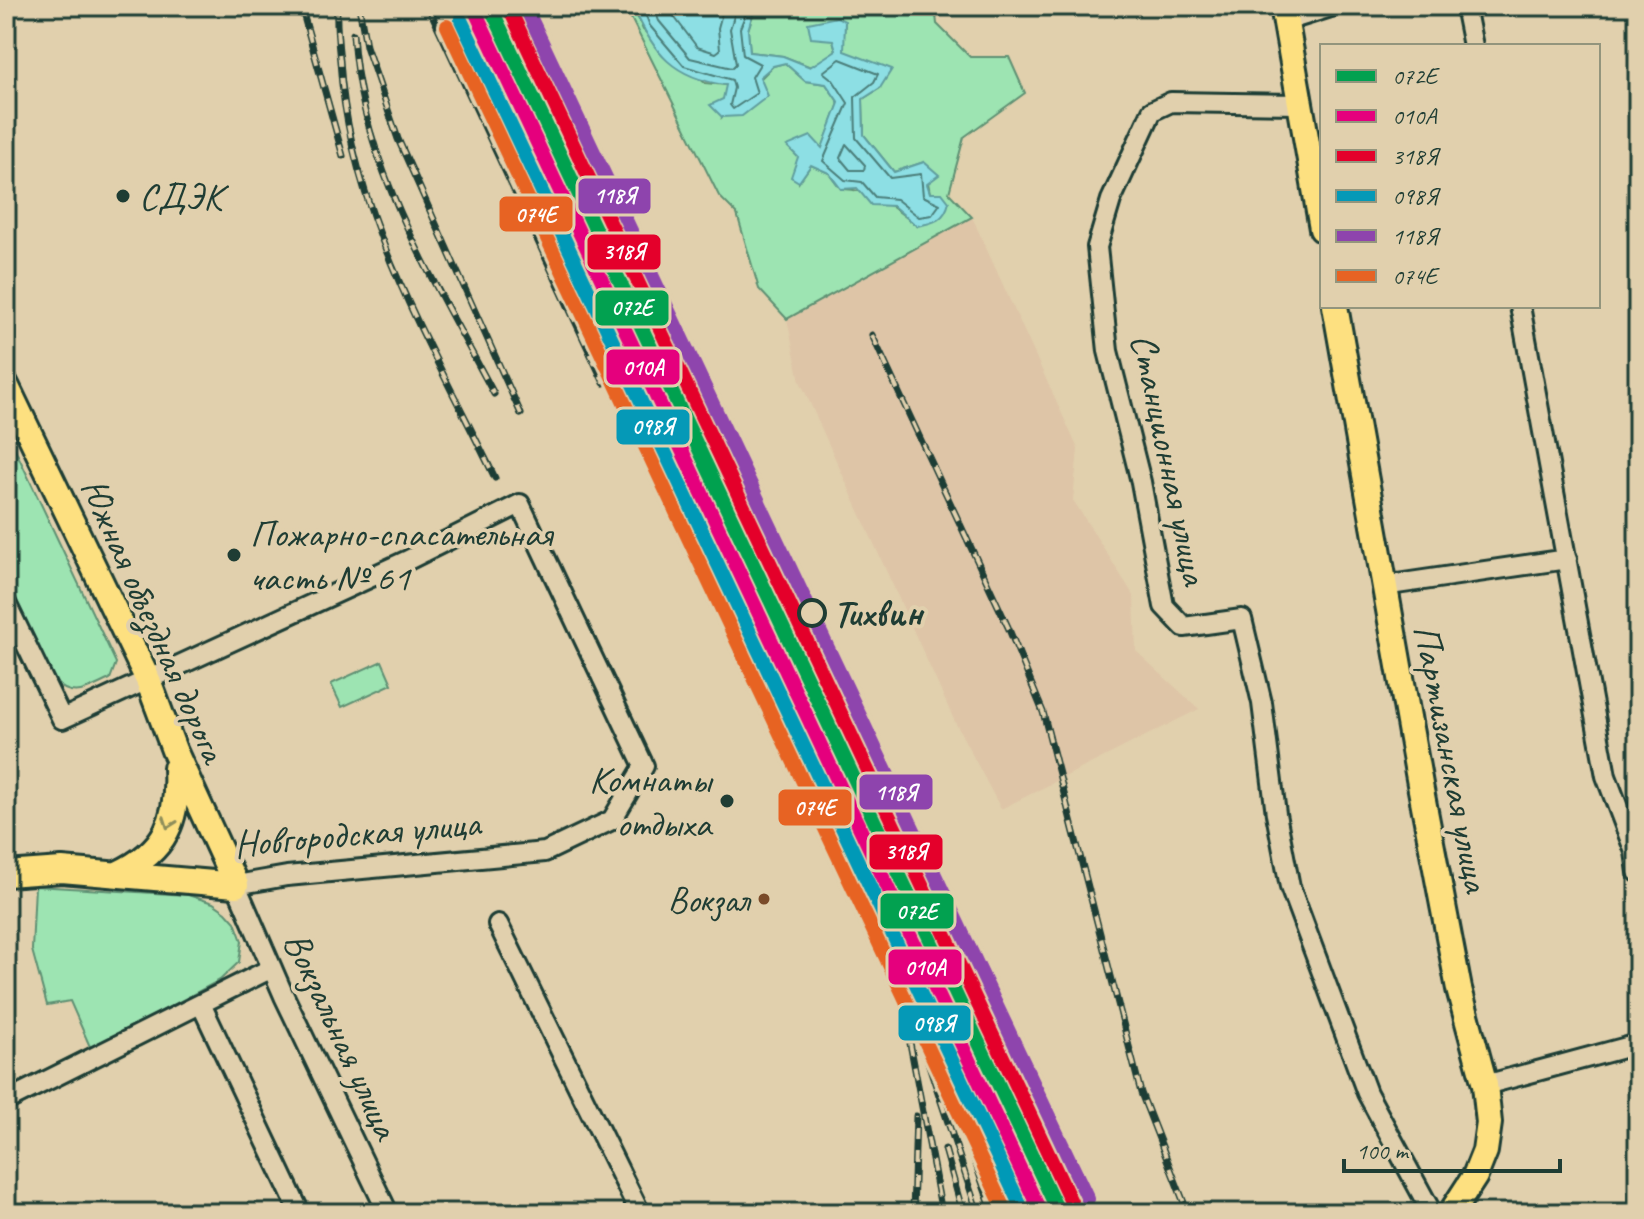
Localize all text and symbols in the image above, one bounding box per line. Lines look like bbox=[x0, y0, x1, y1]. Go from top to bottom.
legend bbox=[1320, 44, 1600, 308]
text: 072Е bbox=[1392, 61, 1440, 91]
text: 010А bbox=[1392, 101, 1437, 131]
text: 318Я bbox=[1392, 141, 1441, 171]
place label: СДЭК bbox=[139, 173, 229, 220]
line badge: 118Я bbox=[577, 177, 652, 215]
text: 098Я bbox=[1392, 181, 1441, 211]
text: 118Я bbox=[594, 182, 639, 210]
marker: СДЭК bbox=[114, 187, 132, 205]
line badge: 074Е bbox=[498, 195, 574, 233]
text: 074Е bbox=[515, 201, 560, 229]
text: 118Я bbox=[1392, 221, 1441, 251]
line badge: 318Я bbox=[586, 233, 662, 271]
text: 318Я bbox=[603, 238, 648, 266]
text: 074Е bbox=[1392, 261, 1440, 291]
line badge: 072Е bbox=[594, 289, 670, 327]
text: 072Е bbox=[611, 294, 656, 322]
street label: Станционная улица bbox=[1120, 330, 1220, 591]
line badge: 010А bbox=[605, 348, 681, 386]
text: 010А bbox=[623, 354, 665, 382]
line badge: 098Я bbox=[615, 408, 691, 446]
text: 098Я bbox=[632, 413, 677, 441]
street label: Южная объездная дорога bbox=[70, 471, 238, 772]
place label: Пожарно-спасательная часть № 61 bbox=[250, 510, 555, 601]
marker: Пожарно-спасательная часть № 61 bbox=[225, 546, 243, 564]
place label: Тихвин bbox=[833, 590, 925, 637]
marker: Тихвин bbox=[798, 599, 826, 627]
street label: Партизанская улица bbox=[1403, 621, 1501, 898]
place label: Комнаты отдыха bbox=[589, 756, 714, 847]
line badge: 118Я bbox=[858, 773, 934, 811]
text: 118Я bbox=[875, 779, 920, 807]
line badge: 074Е bbox=[777, 788, 853, 827]
marker: Комнаты отдыха bbox=[718, 792, 736, 810]
text: 074Е bbox=[794, 794, 839, 822]
street label: Новгородская улица bbox=[232, 799, 485, 868]
one-way arrow bbox=[163, 815, 179, 829]
line badge: 318Я bbox=[868, 833, 944, 871]
text: 318Я bbox=[885, 838, 930, 866]
place label: Вокзал bbox=[668, 877, 751, 923]
marker: Вокзал bbox=[756, 891, 772, 907]
line badge: 072Е bbox=[879, 892, 955, 930]
text: 072Е bbox=[896, 898, 941, 926]
street label: Вокзальная улица bbox=[273, 924, 411, 1148]
line badge: 010А bbox=[887, 948, 963, 986]
text: 010А bbox=[905, 954, 947, 982]
line badge: 098Я bbox=[897, 1004, 972, 1042]
text: 098Я bbox=[913, 1010, 958, 1038]
scale bar bbox=[1344, 1123, 1560, 1173]
text: 100 m bbox=[1356, 1136, 1410, 1166]

